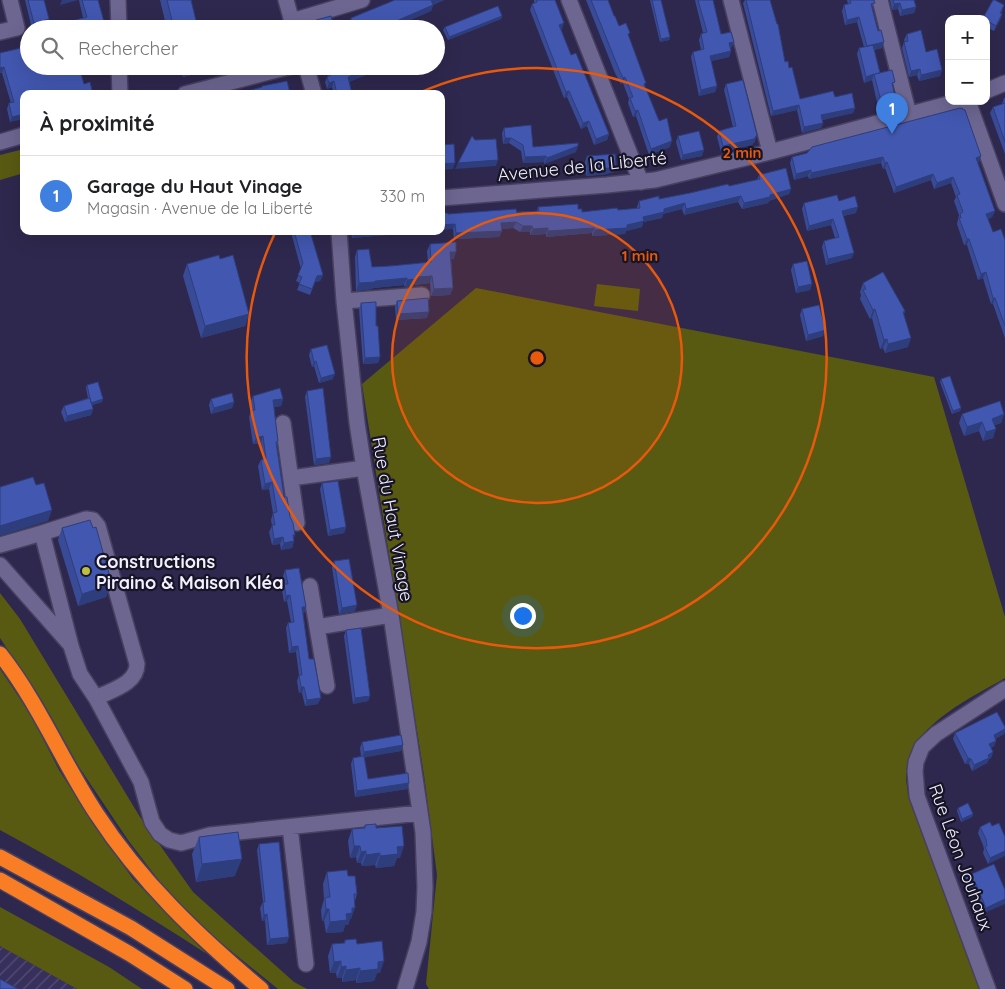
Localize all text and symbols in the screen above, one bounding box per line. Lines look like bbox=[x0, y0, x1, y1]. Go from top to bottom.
map controls bbox=[945, 15, 990, 105]
button: + bbox=[945, 15, 990, 60]
search box bbox=[20, 20, 445, 75]
icon: search bbox=[38, 34, 66, 62]
text: Rechercher bbox=[78, 36, 178, 60]
button: − bbox=[945, 60, 990, 105]
pin: 1 bbox=[876, 93, 908, 134]
text: À proximité bbox=[40, 110, 155, 136]
text: 2 min bbox=[722, 143, 762, 162]
street label: Avenue de la Liberté bbox=[496, 146, 668, 186]
text: Garage du Haut Vinage bbox=[87, 174, 303, 198]
text: 1 bbox=[53, 186, 59, 206]
text: 330 m bbox=[380, 186, 425, 206]
text: Magasin · Avenue de la Liberté bbox=[87, 198, 313, 218]
text: 1 min bbox=[622, 246, 658, 265]
centre of rings bbox=[528, 349, 546, 367]
street label: Rue du Haut Vinage bbox=[367, 435, 419, 603]
place label: Constructions Piraino & Maison Kléa bbox=[96, 550, 284, 594]
marker: Constructions Piraino & Maison Kléa bbox=[80, 565, 92, 577]
your location bbox=[510, 603, 536, 629]
street label: Rue Léon Jouhaux bbox=[924, 780, 998, 934]

